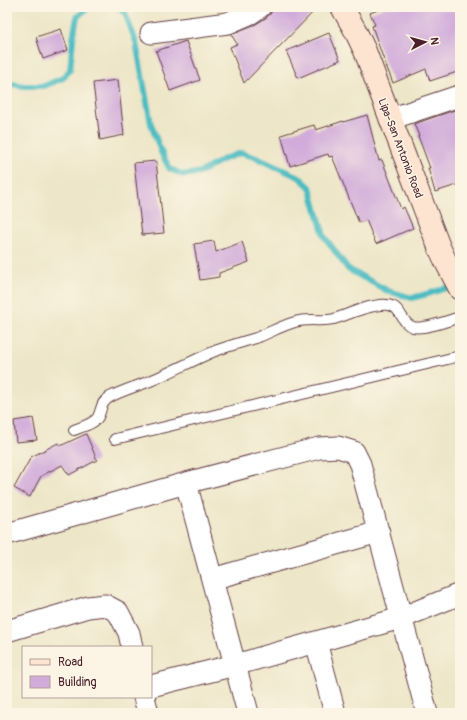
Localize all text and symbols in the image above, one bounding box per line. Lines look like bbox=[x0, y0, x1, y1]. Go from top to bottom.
north arrow bbox=[405, 22, 445, 62]
text: N bbox=[428, 37, 441, 46]
street label: Lipa-San Antonio Road bbox=[376, 97, 426, 200]
legend bbox=[22, 646, 152, 698]
text: Road bbox=[58, 655, 83, 670]
text: Building bbox=[58, 675, 97, 690]

